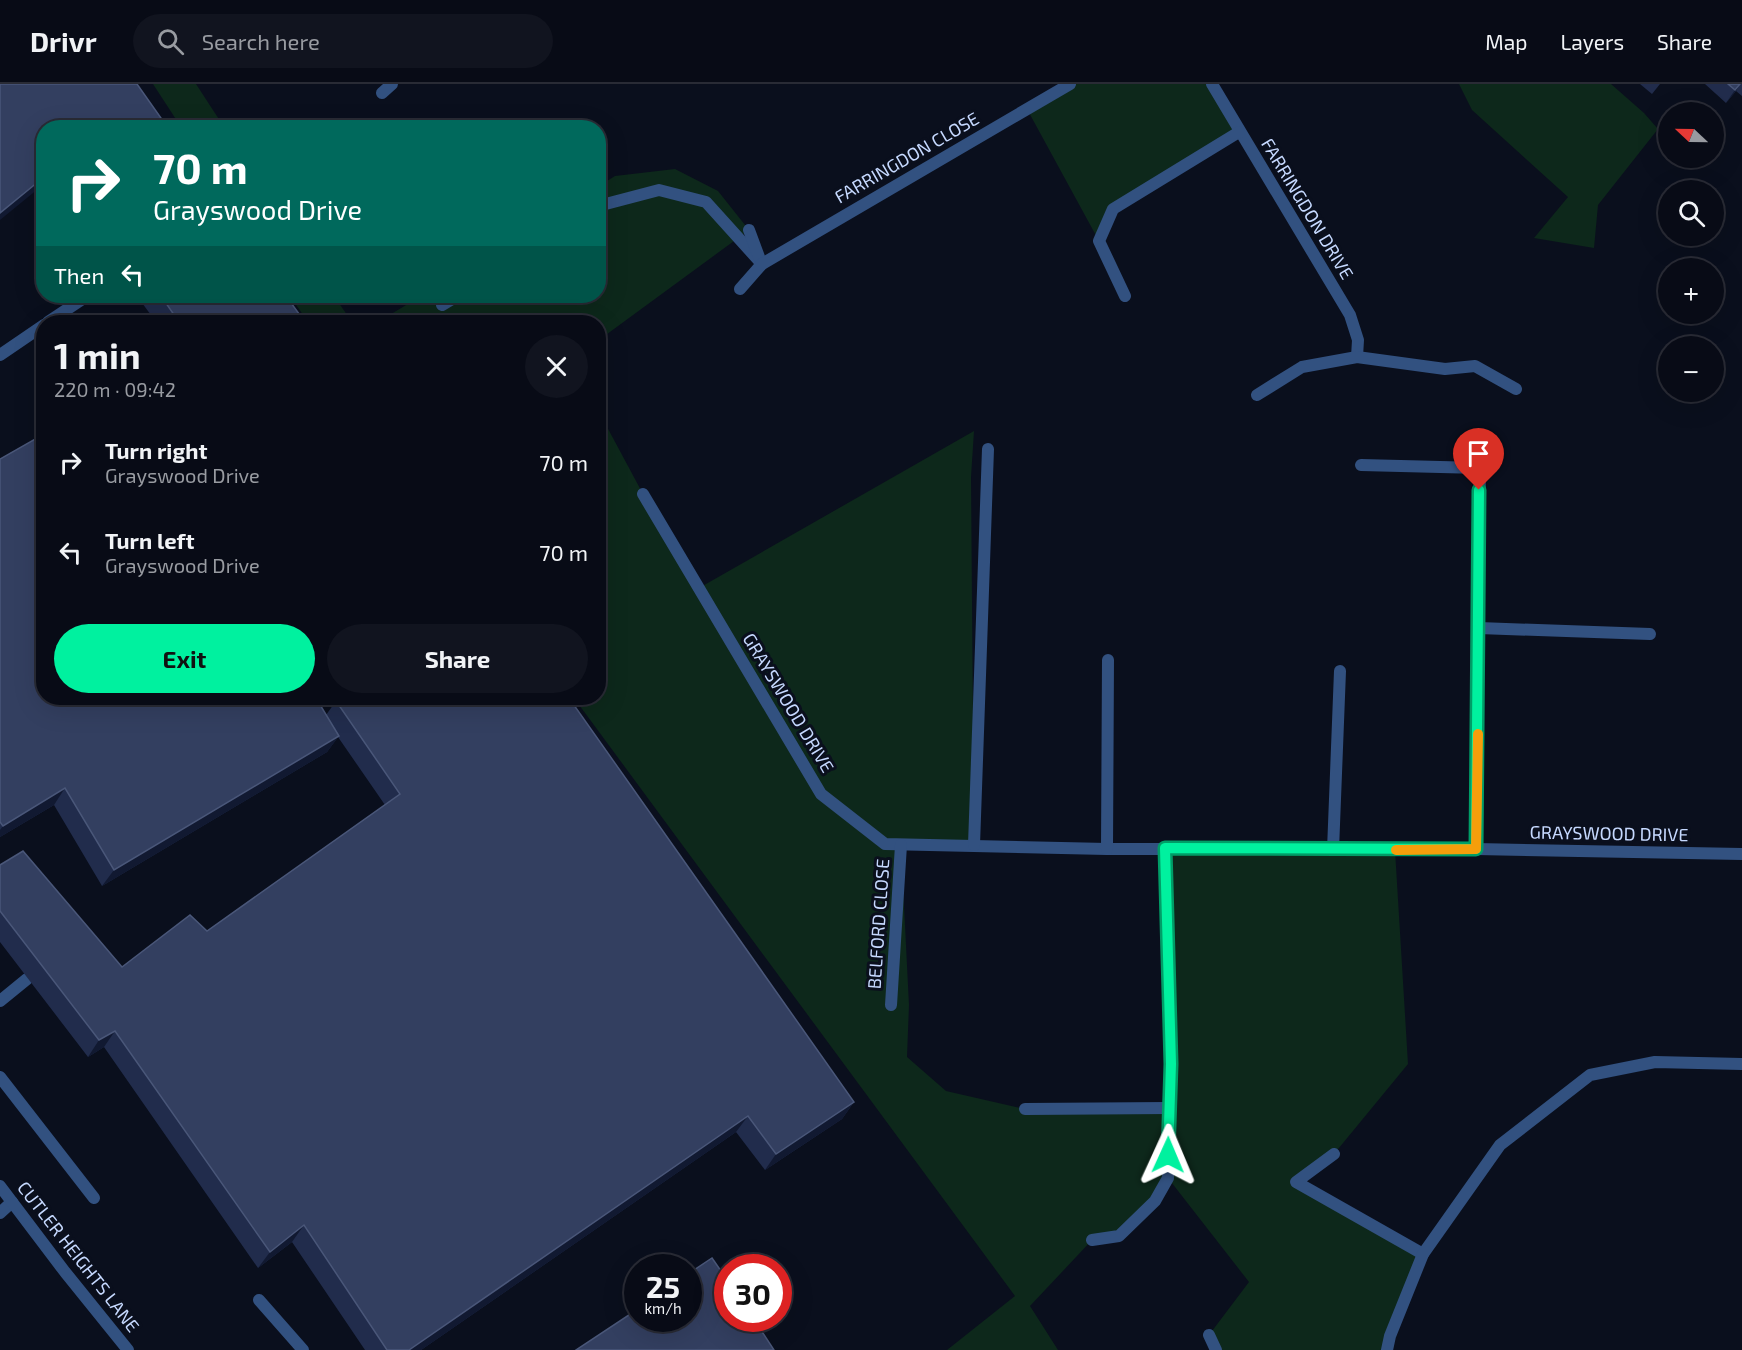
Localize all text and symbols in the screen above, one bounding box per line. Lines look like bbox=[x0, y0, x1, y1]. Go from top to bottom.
search box bbox=[133, 14, 553, 68]
text: Drivr bbox=[30, 24, 97, 58]
icon: search bbox=[154, 25, 187, 58]
text: Search here bbox=[202, 28, 320, 54]
text: Map bbox=[1485, 29, 1527, 54]
text: Layers bbox=[1560, 29, 1624, 54]
text: Share bbox=[1657, 29, 1712, 54]
north arrow bbox=[1658, 102, 1724, 168]
map controls bbox=[1658, 102, 1724, 402]
street label: FARRINGDON CLOSE bbox=[830, 107, 983, 207]
street label: FARRINGDON DRIVE bbox=[1257, 134, 1359, 283]
text: 70 m bbox=[153, 142, 248, 192]
icon: right bbox=[54, 144, 132, 222]
button: search bbox=[1658, 180, 1724, 246]
text: Grayswood Drive bbox=[153, 193, 362, 225]
icon: left bbox=[116, 258, 149, 291]
button: + bbox=[1658, 258, 1724, 324]
text: Then bbox=[54, 262, 104, 288]
text: 1 min bbox=[54, 333, 141, 376]
button: close bbox=[525, 335, 588, 398]
button: − bbox=[1658, 336, 1724, 402]
text: 220 m · 09:42 bbox=[54, 377, 176, 401]
pin bbox=[1453, 428, 1504, 490]
text: Turn right bbox=[105, 437, 207, 463]
icon: arrive bbox=[1462, 437, 1495, 470]
icon: right bbox=[54, 446, 87, 479]
text: 70 m bbox=[539, 449, 588, 475]
text: Grayswood Drive bbox=[105, 463, 260, 487]
text: Turn left bbox=[105, 527, 194, 553]
icon: left bbox=[54, 536, 87, 569]
text: 70 m bbox=[539, 539, 588, 565]
text: Grayswood Drive bbox=[105, 553, 260, 577]
button: Exit bbox=[54, 624, 315, 693]
button: Share bbox=[327, 624, 588, 693]
street label: GRAYSWOOD DRIVE bbox=[739, 629, 839, 776]
street label: GRAYSWOOD DRIVE bbox=[1529, 821, 1689, 845]
street label: BELFORD CLOSE bbox=[862, 858, 894, 990]
position arrow bbox=[1136, 1123, 1200, 1187]
street label: CUTLER HEIGHTS LANE bbox=[13, 1177, 144, 1336]
speed limit sign: 30 bbox=[714, 1254, 792, 1332]
text: 25 bbox=[646, 1268, 680, 1304]
text: km/h bbox=[644, 1299, 682, 1317]

